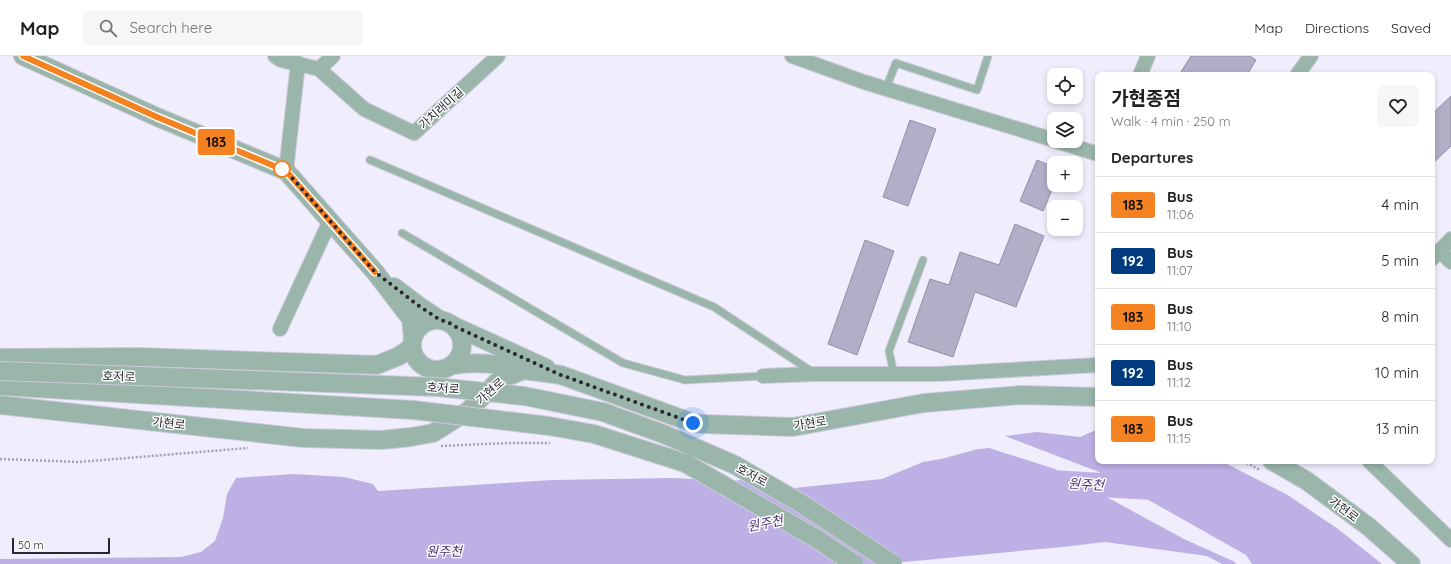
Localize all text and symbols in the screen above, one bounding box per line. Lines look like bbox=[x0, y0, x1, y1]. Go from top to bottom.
search box bbox=[83, 10, 363, 46]
text: Map bbox=[20, 16, 59, 40]
icon: search bbox=[97, 17, 119, 39]
text: Search here bbox=[129, 18, 212, 37]
text: Map bbox=[1254, 19, 1283, 37]
text: Directions bbox=[1305, 19, 1369, 37]
text: Saved bbox=[1391, 19, 1431, 37]
map controls bbox=[1047, 68, 1083, 236]
button: locate bbox=[1047, 68, 1083, 104]
street label: 가치래미길 bbox=[415, 84, 467, 132]
button: heart bbox=[1377, 85, 1419, 127]
text: 가현종점 bbox=[1111, 86, 1181, 110]
button: layers bbox=[1047, 112, 1083, 148]
text: Walk · 4 min · 250 m bbox=[1111, 113, 1231, 129]
line badge: 183 bbox=[193, 129, 239, 155]
text: 183 bbox=[206, 133, 226, 151]
text: Departures bbox=[1111, 148, 1193, 167]
button: + bbox=[1047, 156, 1083, 192]
unlabelled marker bbox=[273, 160, 291, 178]
text: Bus bbox=[1167, 187, 1193, 206]
text: 4 min bbox=[1381, 195, 1419, 214]
text: 183 bbox=[1123, 196, 1143, 214]
button: − bbox=[1047, 200, 1083, 236]
text: 11:06 bbox=[1167, 206, 1194, 222]
text: Bus bbox=[1167, 243, 1193, 262]
text: 5 min bbox=[1381, 251, 1419, 270]
text: 192 bbox=[1122, 252, 1144, 270]
text: 11:07 bbox=[1167, 262, 1193, 278]
text: Bus bbox=[1167, 299, 1193, 318]
text: 8 min bbox=[1381, 307, 1419, 326]
text: 183 bbox=[1123, 308, 1143, 326]
text: 11:10 bbox=[1167, 318, 1192, 334]
text: Bus bbox=[1167, 355, 1193, 374]
text: 10 min bbox=[1375, 363, 1419, 382]
text: 192 bbox=[1122, 364, 1144, 382]
street label: 호저로 bbox=[102, 368, 136, 384]
street label: 가현로 bbox=[473, 374, 507, 408]
text: 11:12 bbox=[1167, 374, 1191, 390]
street label: 호저로 bbox=[426, 379, 460, 397]
text: Bus bbox=[1167, 411, 1193, 430]
your location bbox=[683, 413, 703, 433]
street label: 가현로 bbox=[792, 413, 828, 433]
street label: 가현로 bbox=[152, 414, 186, 432]
text: 13 min bbox=[1376, 419, 1419, 438]
text: 183 bbox=[1123, 420, 1143, 438]
text: 11:15 bbox=[1167, 430, 1191, 446]
street label: 호저로 bbox=[734, 460, 770, 490]
water label: 원주천 bbox=[1068, 475, 1105, 493]
street label: 가현로 bbox=[1326, 493, 1362, 525]
water label: 원주천 bbox=[746, 511, 785, 535]
scale bar bbox=[12, 536, 110, 555]
text: 50 m bbox=[18, 538, 44, 552]
water label: 원주천 bbox=[426, 543, 463, 559]

